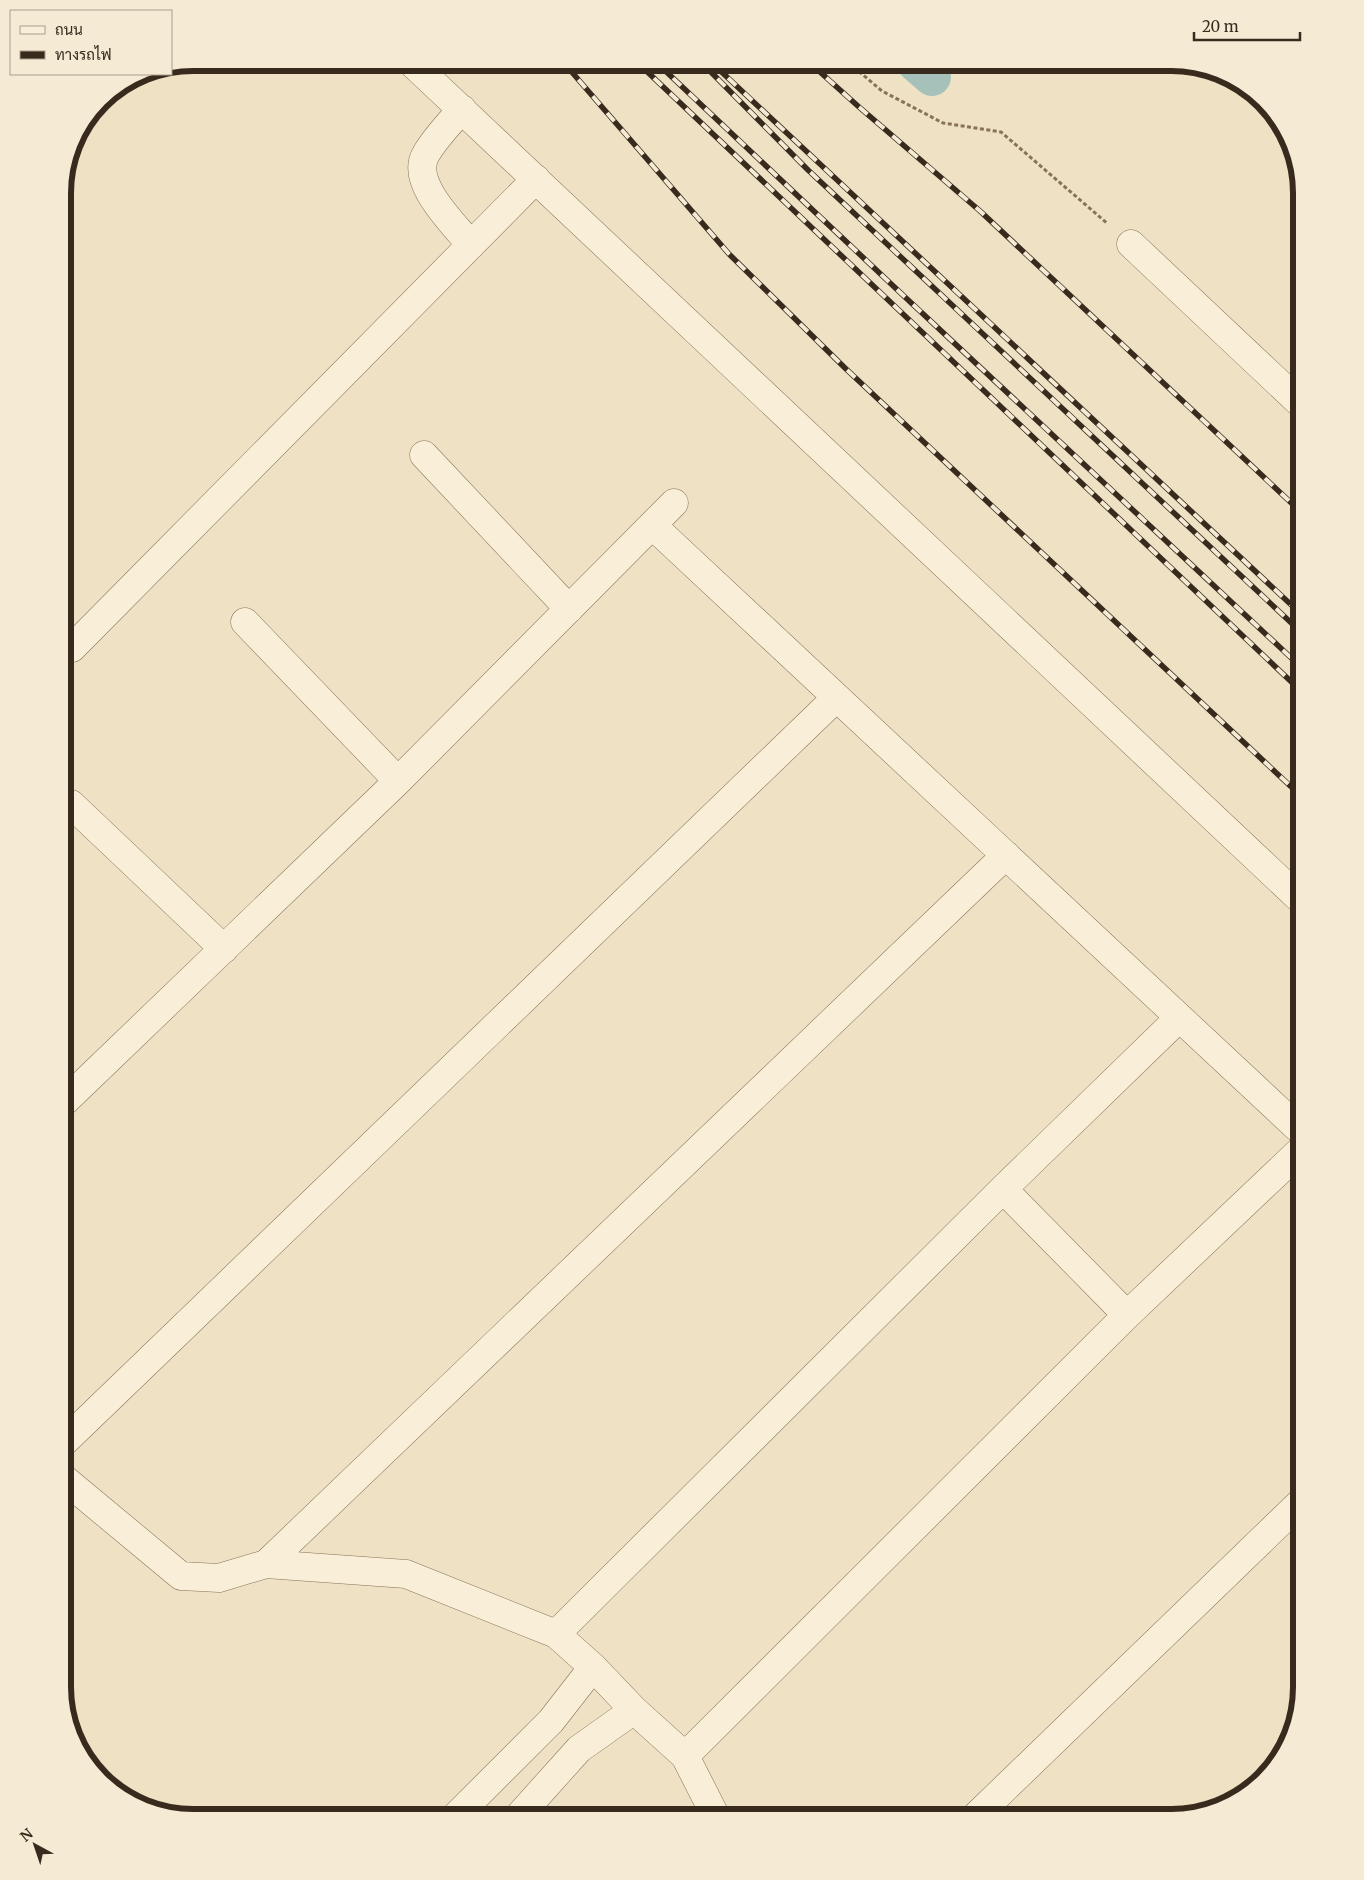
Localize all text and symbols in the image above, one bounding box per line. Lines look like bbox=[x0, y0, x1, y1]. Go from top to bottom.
legend bbox=[10, 10, 172, 75]
scale bar bbox=[1194, 10, 1300, 42]
text: 20 m bbox=[1202, 17, 1239, 36]
text: ถนน bbox=[55, 20, 83, 39]
text: ทางรถไฟ bbox=[55, 45, 112, 64]
north arrow bbox=[10, 1820, 60, 1870]
text: N bbox=[17, 1825, 37, 1845]

